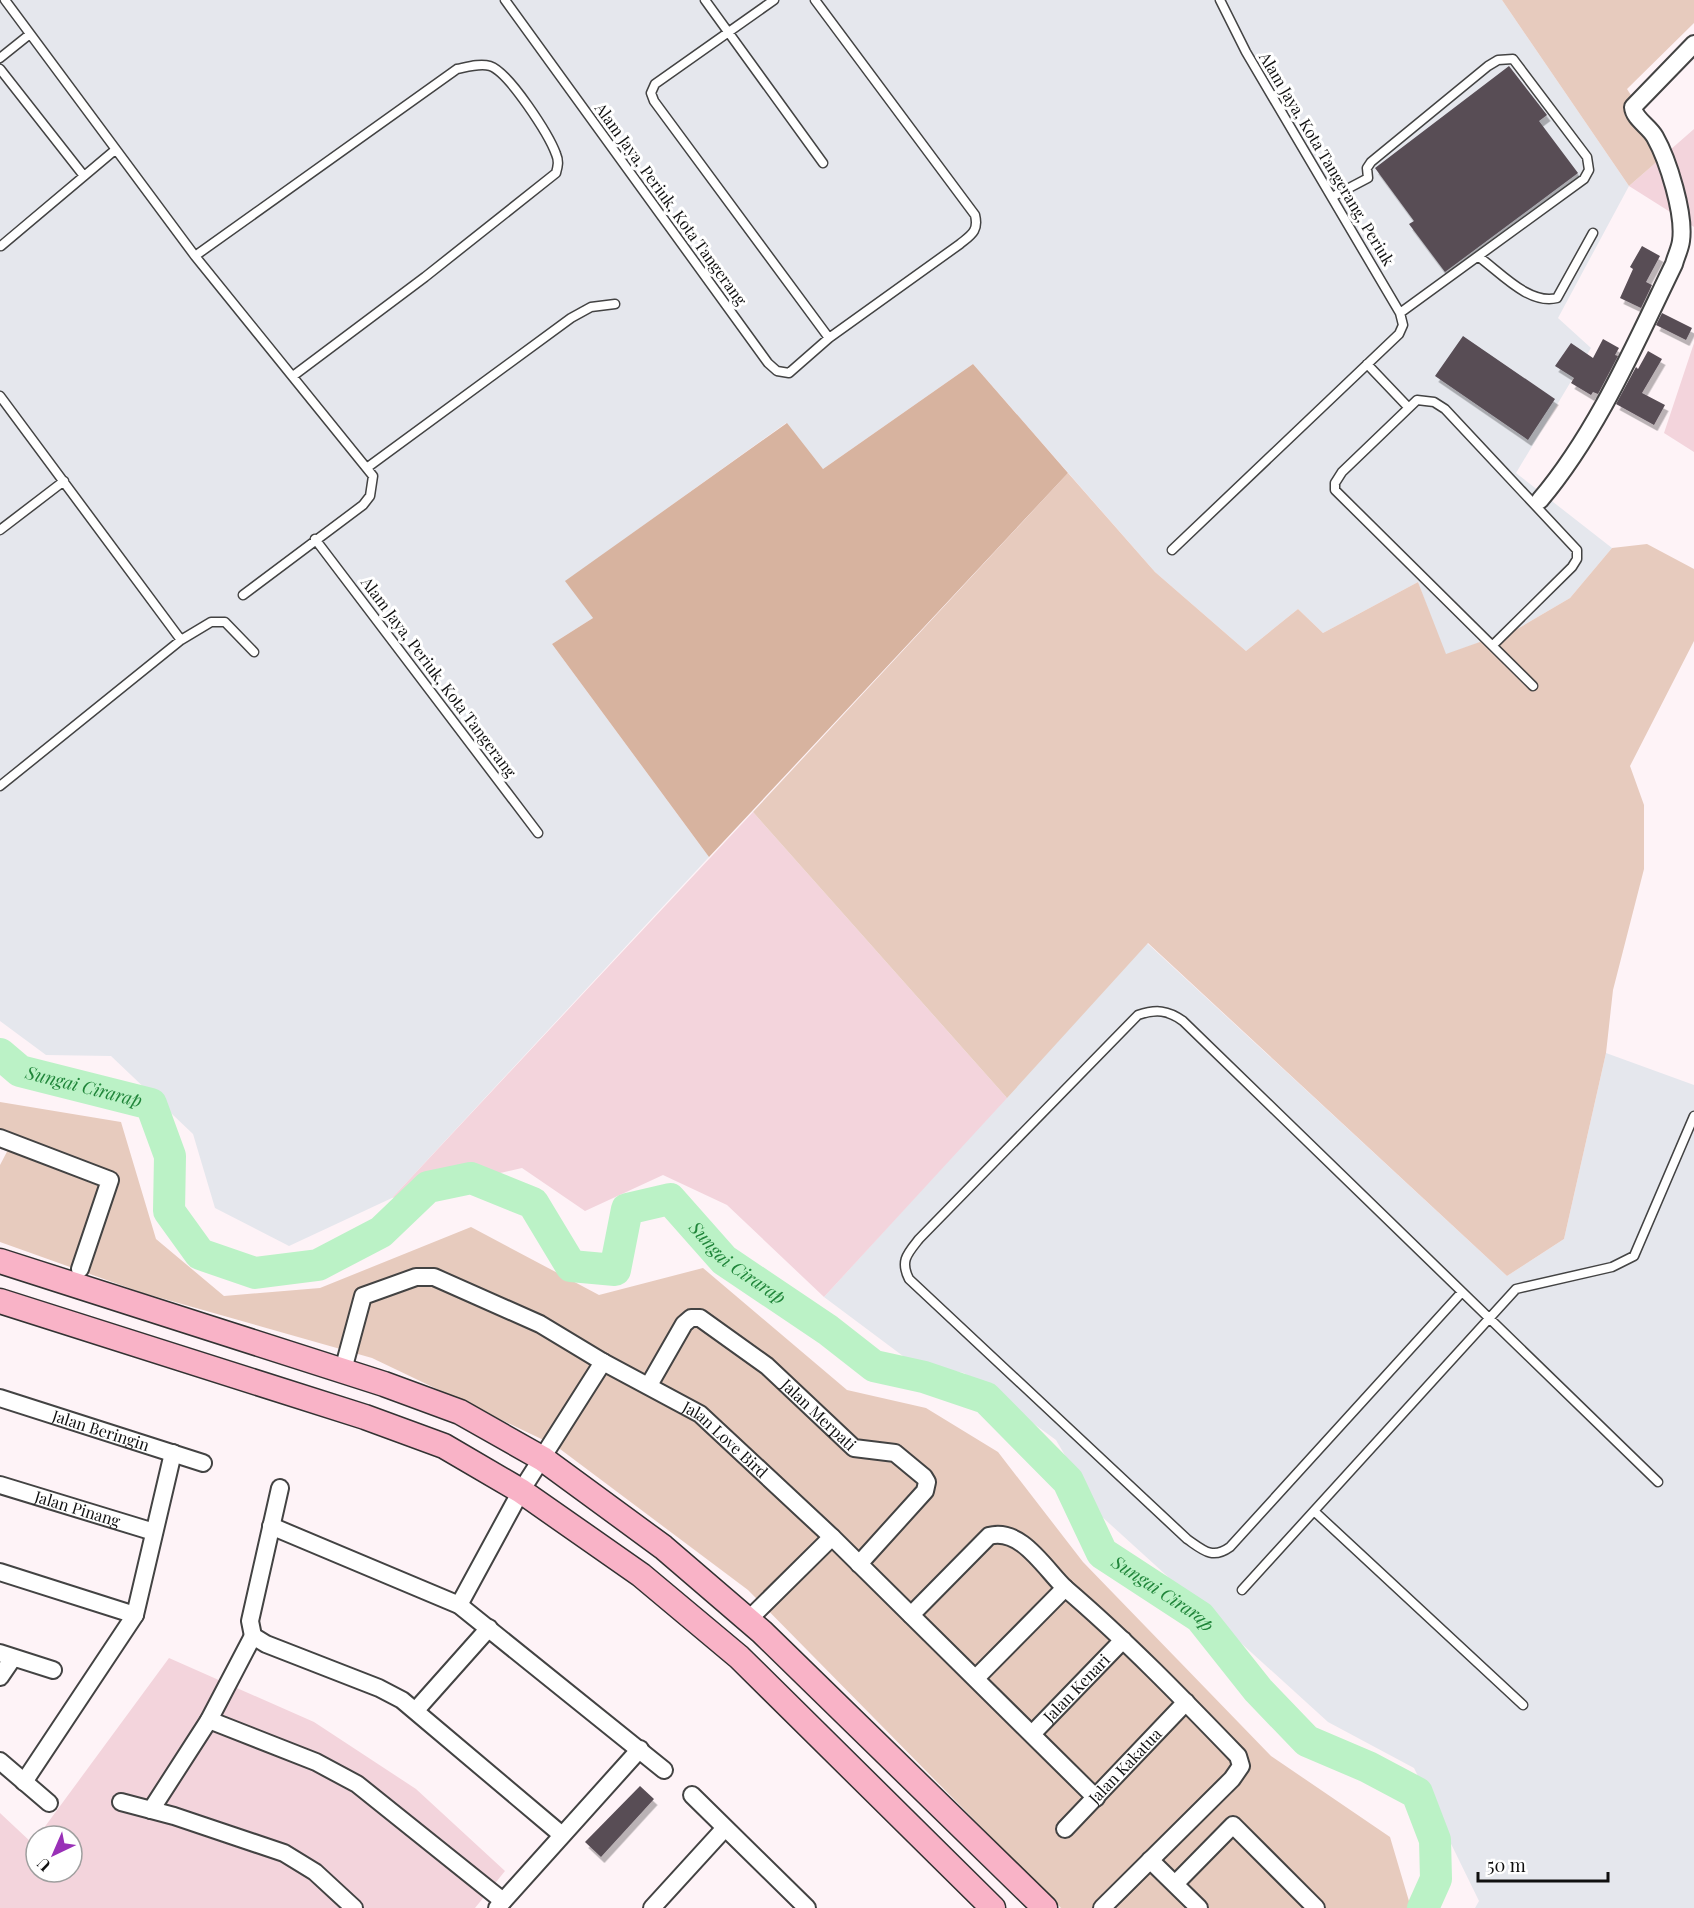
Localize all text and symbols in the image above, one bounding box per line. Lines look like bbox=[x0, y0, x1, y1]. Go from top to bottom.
street label: Alam Jaya, Kota Tangerang, Periuk bbox=[1255, 47, 1400, 270]
street label: Alam Jaya, Periuk, Kota Tangerang bbox=[590, 97, 752, 310]
street label: Alam Jaya, Periuk, Kota Tangerang bbox=[356, 571, 522, 782]
water label: Sungai Cirarap bbox=[22, 1060, 145, 1112]
water label: Sungai Cirarap bbox=[684, 1215, 791, 1309]
street label: Jalan Merpati bbox=[776, 1373, 861, 1455]
street label: Jalan Love Bird bbox=[678, 1395, 773, 1482]
street label: Jalan Beringin bbox=[49, 1404, 153, 1455]
street label: Jalan Pinang bbox=[31, 1485, 123, 1531]
water label: Sungai Cirarap bbox=[1107, 1549, 1220, 1636]
street label: Jalan Kenari bbox=[1038, 1649, 1114, 1727]
street label: Jalan Kakatua bbox=[1083, 1723, 1166, 1809]
north arrow bbox=[24, 1824, 84, 1884]
scale bar bbox=[1478, 1845, 1608, 1883]
text: 50 m bbox=[1487, 1853, 1526, 1877]
text: U bbox=[32, 1854, 54, 1877]

